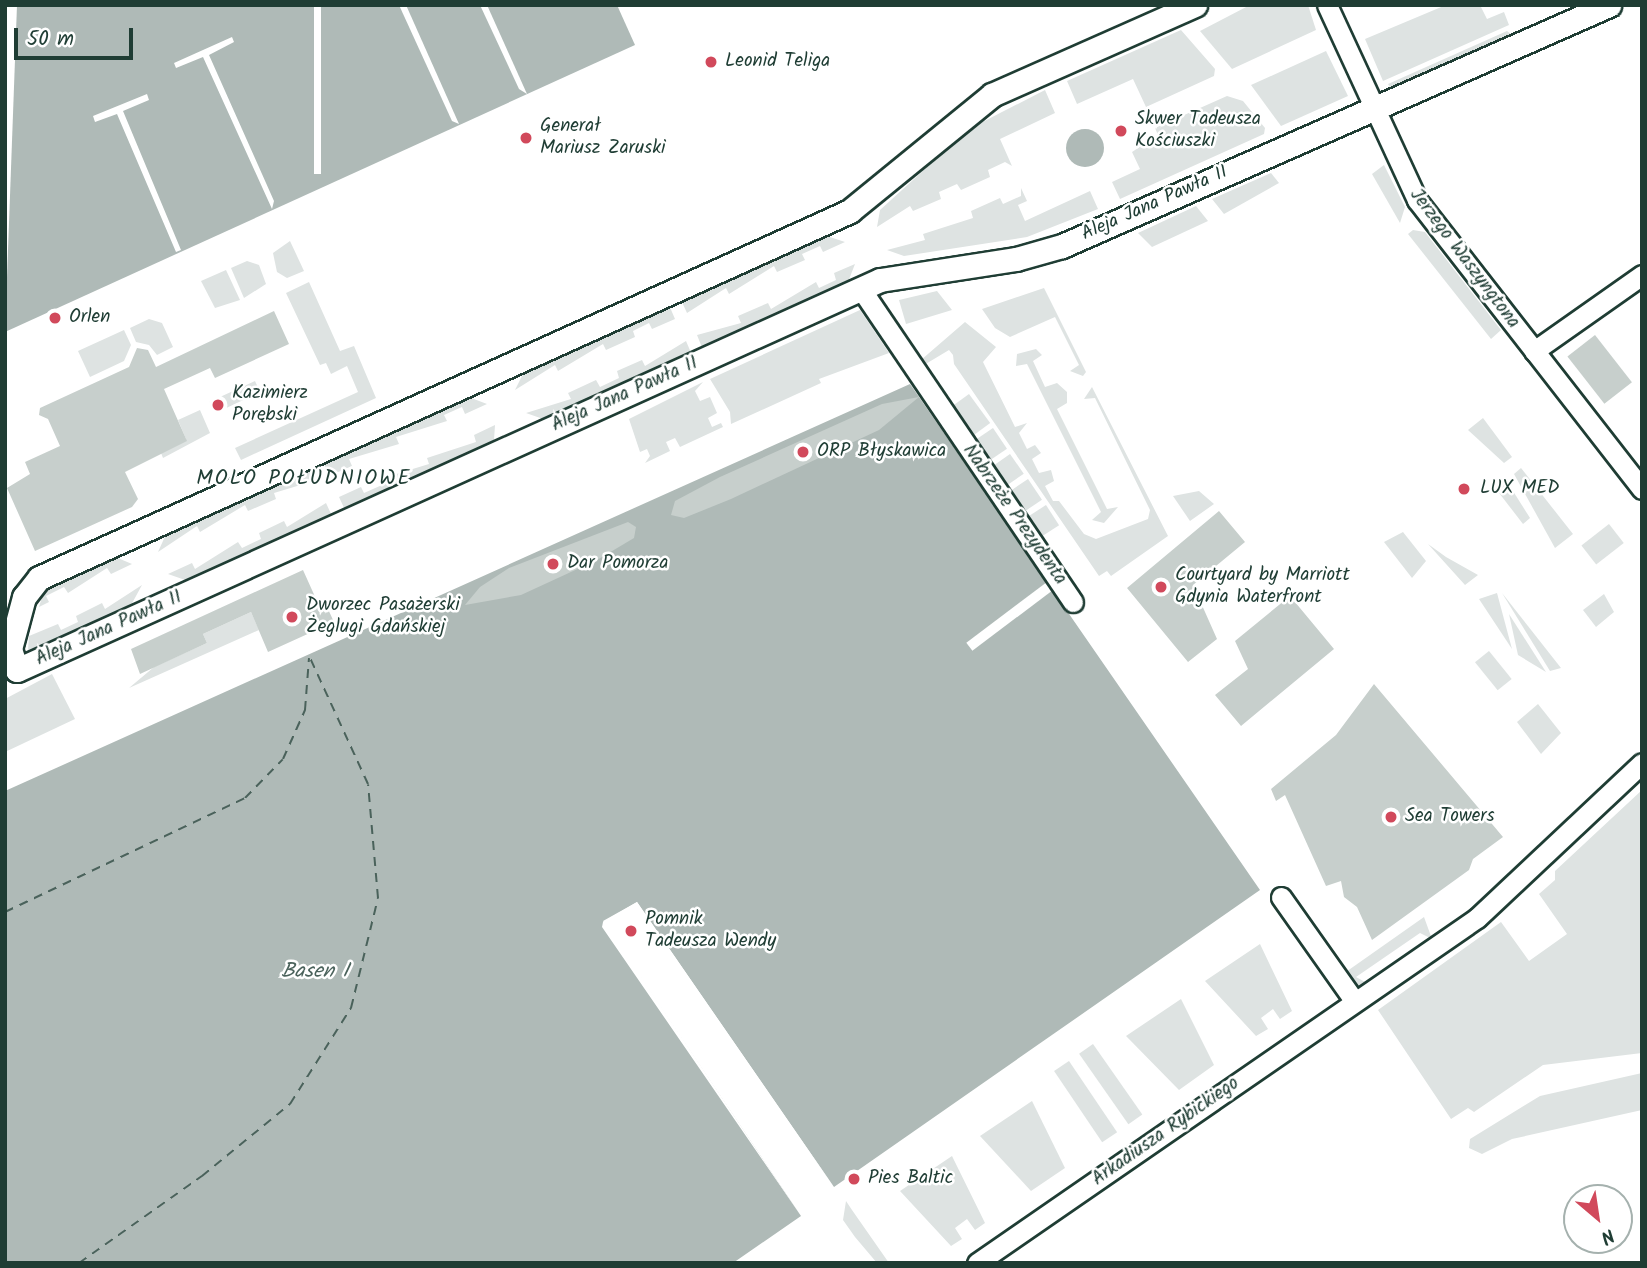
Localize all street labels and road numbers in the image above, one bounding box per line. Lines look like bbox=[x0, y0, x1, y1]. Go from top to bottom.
street label: Aleja Jana Pawła II bbox=[1078, 161, 1232, 247]
street label: Jerzego Waszyngtona bbox=[1404, 185, 1524, 333]
street label: Aleja Jana Pawła II bbox=[548, 352, 702, 438]
street label: Nabrzeże Prezydenta bbox=[957, 440, 1071, 590]
street label: Aleja Jana Pawła II bbox=[32, 586, 186, 672]
street label: Arkadiusza Rybickiego bbox=[1088, 1073, 1244, 1191]

